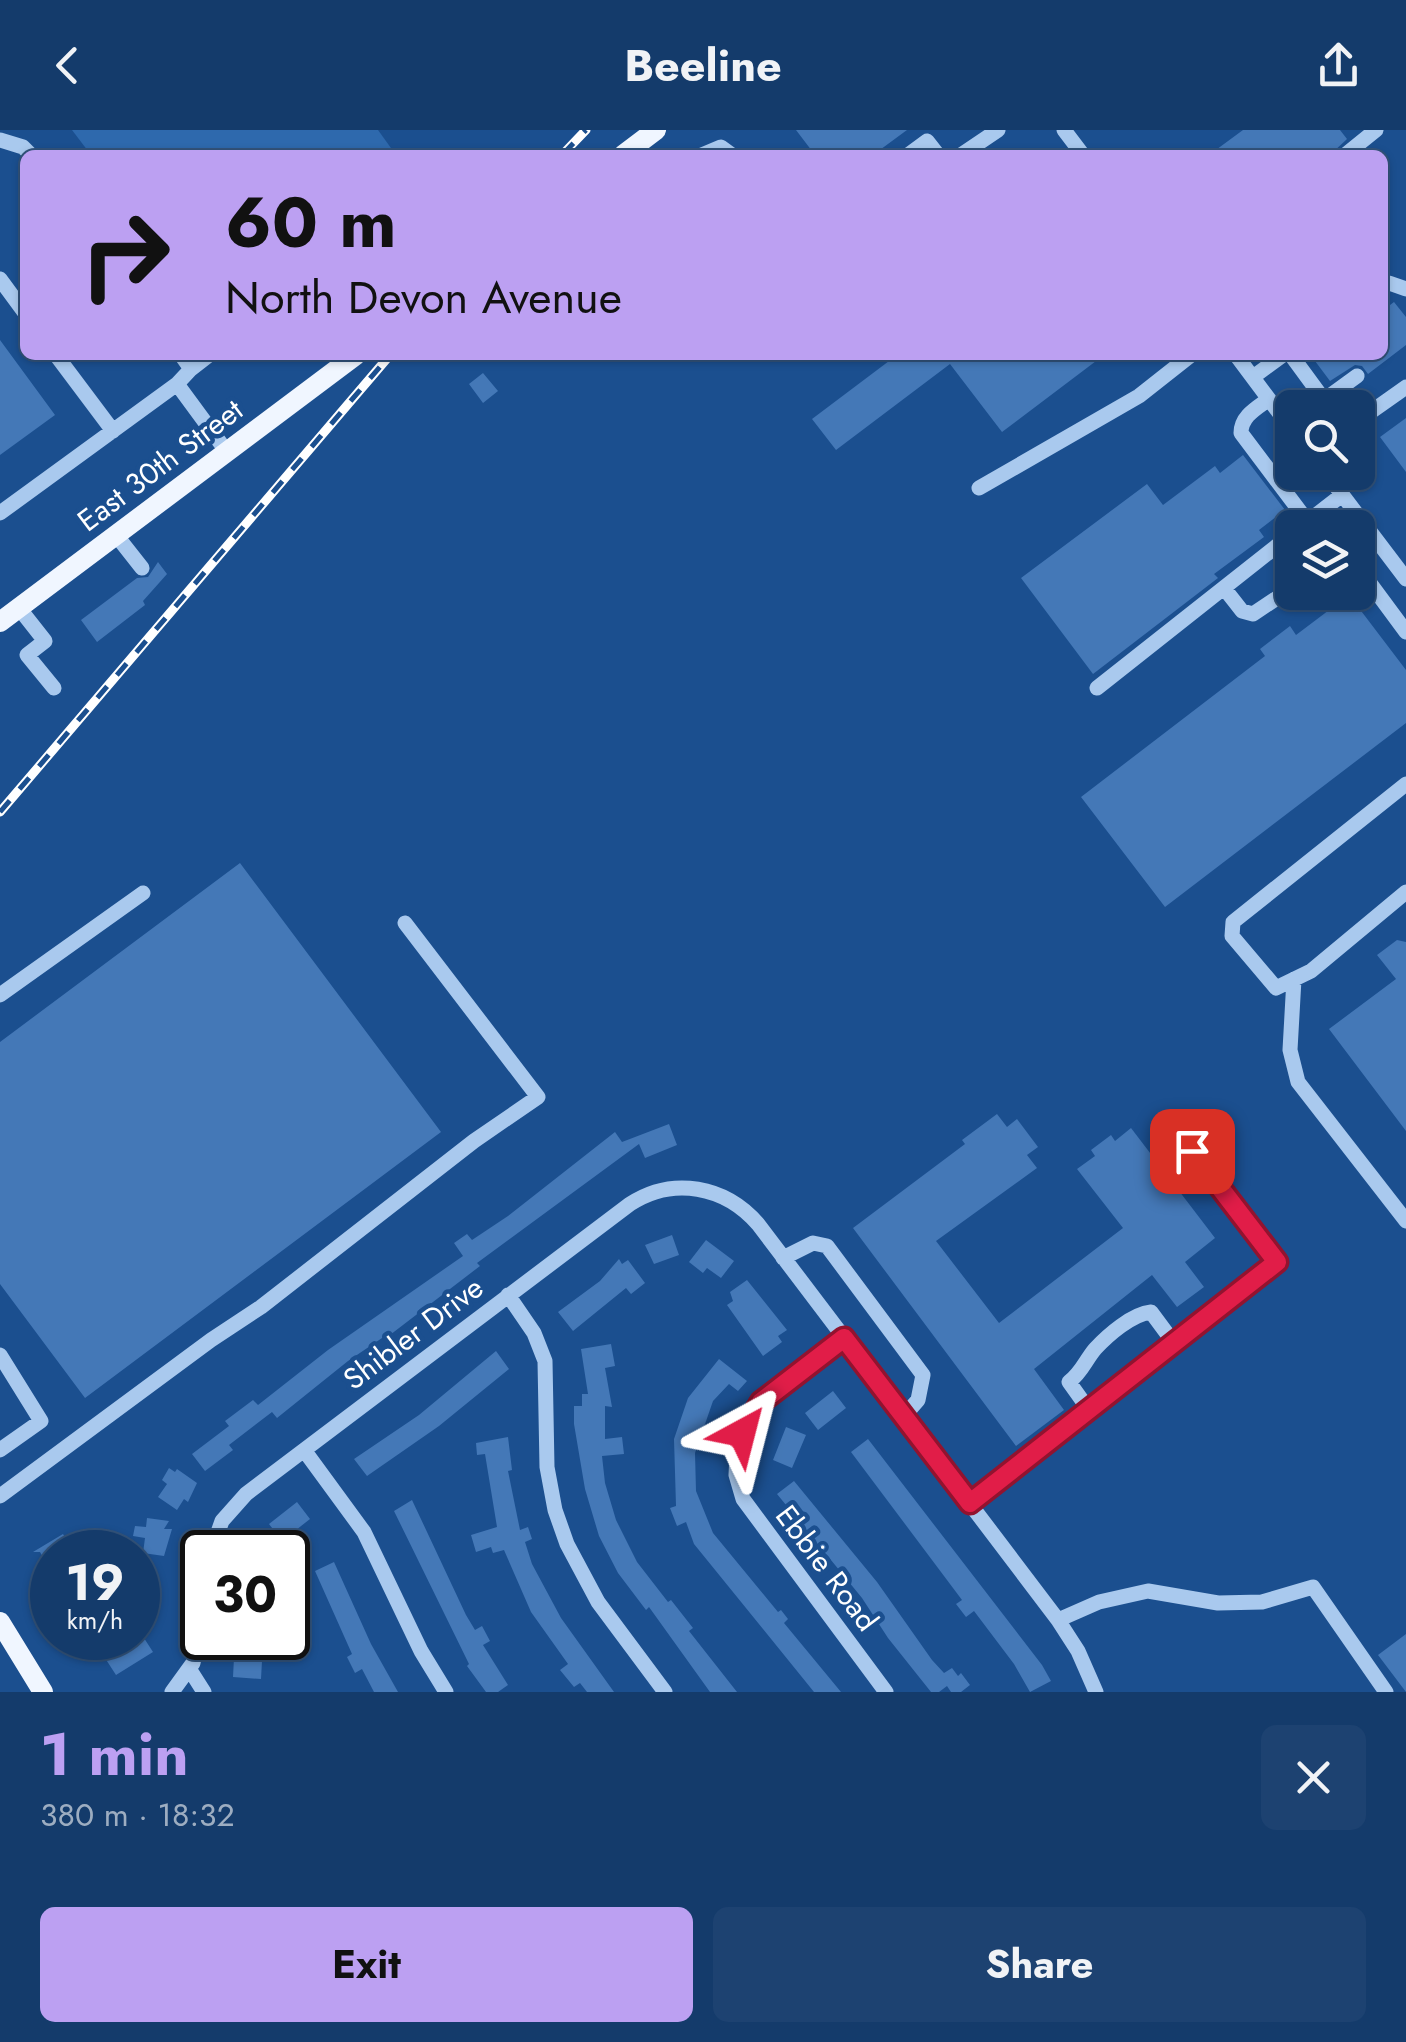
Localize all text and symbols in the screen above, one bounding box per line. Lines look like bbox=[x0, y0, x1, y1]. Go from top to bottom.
text: Beeline bbox=[624, 33, 782, 98]
icon: back bbox=[40, 38, 95, 93]
icon: share bbox=[1311, 38, 1366, 93]
text: 60 m bbox=[225, 172, 397, 273]
icon: right bbox=[60, 190, 190, 320]
text: North Devon Avenue bbox=[225, 265, 622, 330]
street label: East 30th Street bbox=[68, 388, 252, 541]
map controls bbox=[1275, 390, 1375, 610]
button: search bbox=[1275, 390, 1375, 490]
button: layers bbox=[1275, 510, 1375, 610]
pin bbox=[1150, 1109, 1235, 1194]
icon: arrive bbox=[1165, 1124, 1220, 1179]
street label: Shibler Drive bbox=[334, 1266, 492, 1400]
position arrow bbox=[690, 1381, 794, 1485]
street label: Ebbie Road bbox=[765, 1496, 889, 1640]
speed limit sign: 30 bbox=[180, 1530, 310, 1660]
text: 19 bbox=[66, 1546, 124, 1619]
text: km/h bbox=[67, 1602, 123, 1638]
text: 1 min bbox=[40, 1711, 189, 1798]
button: close bbox=[1261, 1725, 1366, 1830]
text: 380 m · 18:32 bbox=[40, 1792, 235, 1838]
button: Exit bbox=[40, 1907, 693, 2022]
button: Share bbox=[713, 1907, 1366, 2022]

